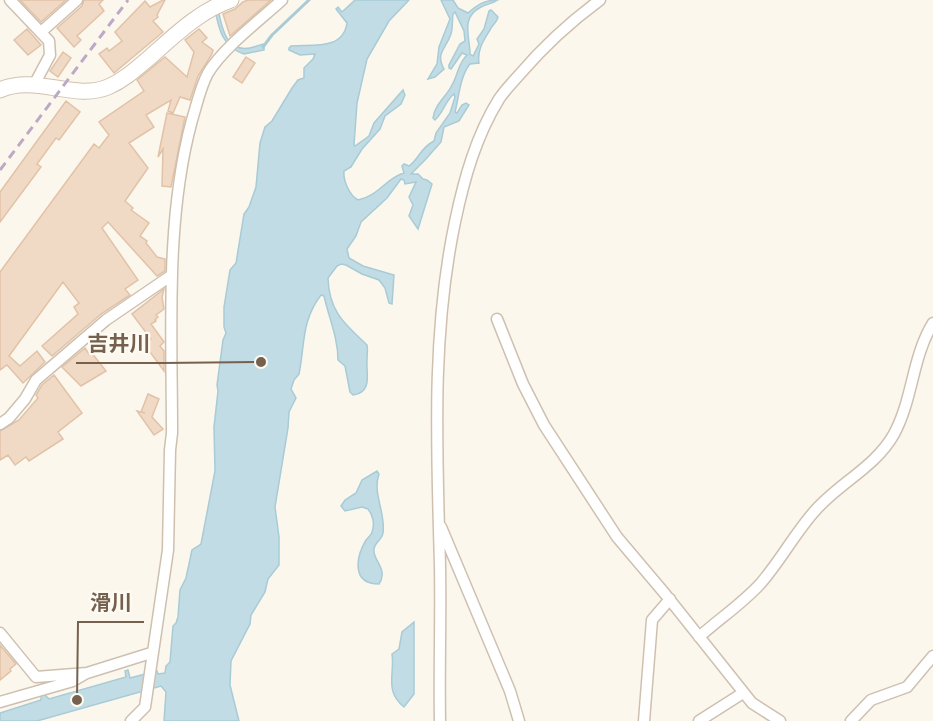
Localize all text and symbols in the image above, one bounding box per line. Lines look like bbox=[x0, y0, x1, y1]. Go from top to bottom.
callout: 吉井川 bbox=[76, 324, 163, 363]
text: 吉井川 bbox=[88, 331, 151, 356]
callout: 滑川 bbox=[78, 583, 144, 622]
text: 滑川 bbox=[90, 590, 132, 615]

